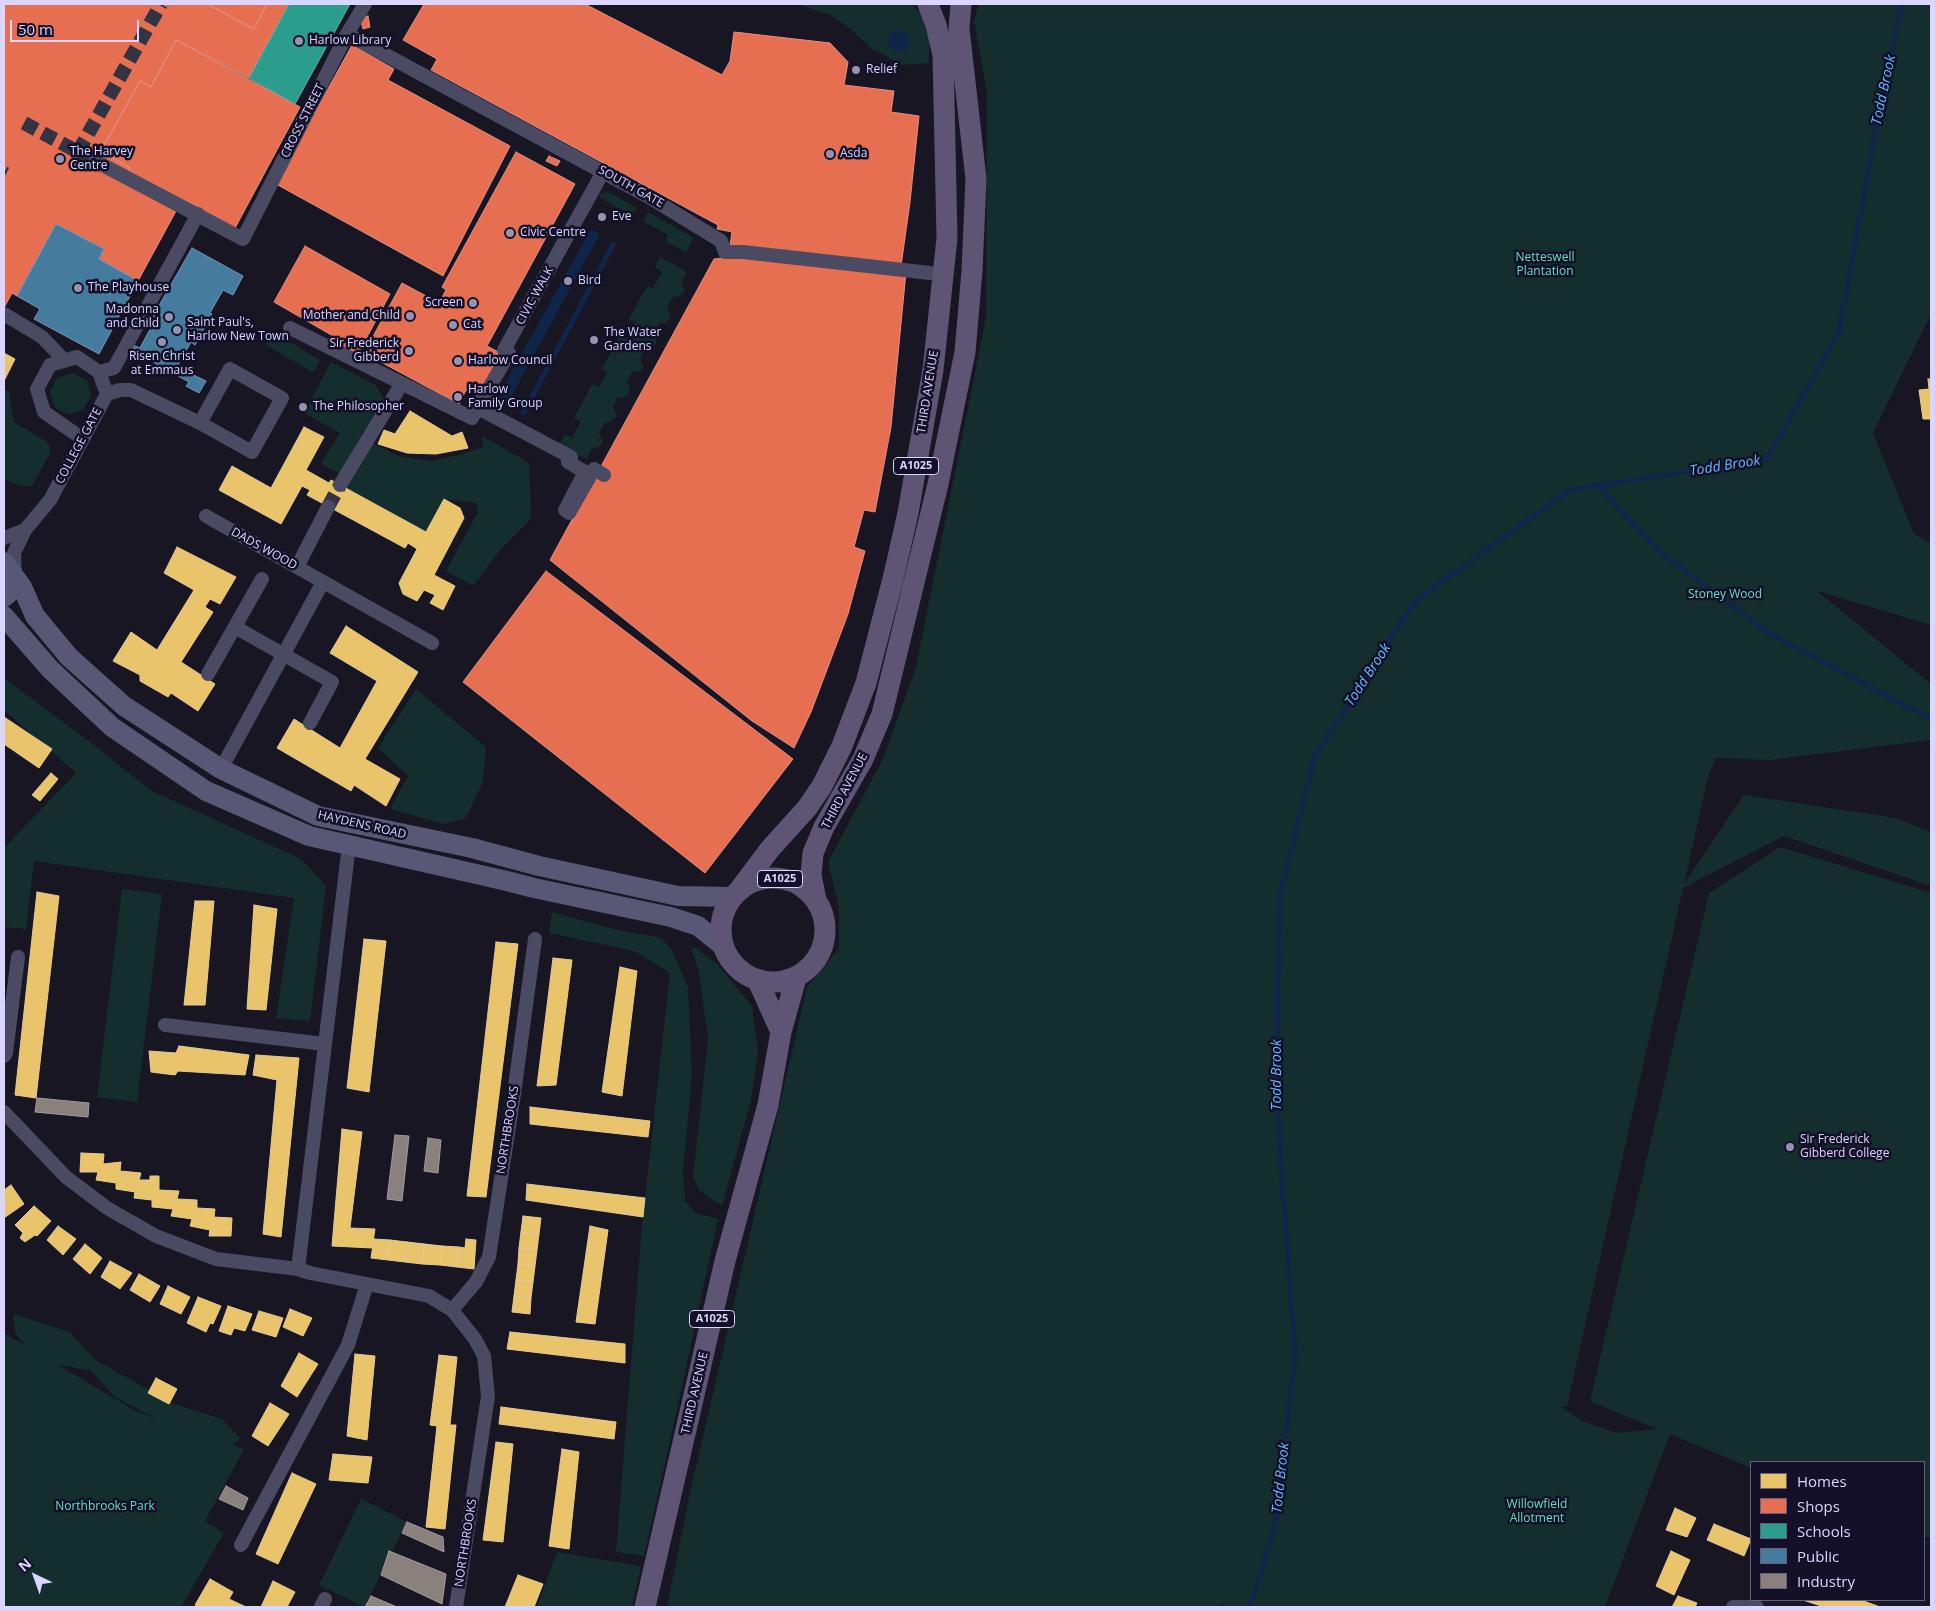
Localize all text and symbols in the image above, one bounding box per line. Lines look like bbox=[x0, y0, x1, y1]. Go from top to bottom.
scale bar bbox=[12, 10, 141, 42]
text: 50 m bbox=[18, 19, 53, 39]
place label: Harlow Library bbox=[309, 34, 391, 48]
marker: Harlow Library bbox=[293, 35, 305, 47]
water label: Todd Brook bbox=[1868, 53, 1900, 127]
place label: Relief bbox=[866, 63, 897, 77]
marker: Relief bbox=[850, 64, 862, 76]
street label: CROSS STREET bbox=[278, 82, 328, 160]
place label: The Harvey Centre bbox=[70, 145, 133, 173]
place label: Asda bbox=[840, 147, 867, 161]
marker: Asda bbox=[824, 148, 836, 160]
marker: The Harvey Centre bbox=[54, 153, 66, 165]
street label: SOUTH GATE bbox=[596, 163, 666, 211]
place label: Eve bbox=[612, 210, 631, 224]
marker: Eve bbox=[596, 211, 608, 223]
place label: Civic Centre bbox=[520, 226, 586, 240]
marker: Civic Centre bbox=[504, 227, 516, 239]
park label: Netteswell Plantation bbox=[1516, 251, 1574, 279]
street label: CIVIC WALK bbox=[513, 264, 557, 328]
place label: Bird bbox=[578, 274, 601, 288]
marker: Bird bbox=[562, 275, 574, 287]
place label: The Playhouse bbox=[88, 281, 169, 295]
marker: The Playhouse bbox=[72, 282, 84, 294]
place label: Screen bbox=[425, 296, 463, 310]
marker: Screen bbox=[467, 297, 479, 309]
place label: Madonna and Child bbox=[106, 303, 159, 331]
place label: Mother and Child bbox=[303, 309, 400, 323]
marker: Mother and Child bbox=[404, 310, 416, 322]
marker: Madonna and Child bbox=[163, 311, 175, 323]
place label: Saint Paul's, Harlow New Town bbox=[187, 316, 289, 344]
place label: Cat bbox=[463, 318, 482, 332]
marker: Cat bbox=[447, 319, 459, 331]
marker: Saint Paul's, Harlow New Town bbox=[171, 324, 183, 336]
place label: The Water Gardens bbox=[604, 326, 661, 354]
marker: The Water Gardens bbox=[588, 334, 600, 346]
marker: Risen Christ at Emmaus bbox=[156, 336, 168, 348]
place label: Sir Frederick Gibberd bbox=[329, 337, 399, 365]
marker: Sir Frederick Gibberd bbox=[403, 345, 415, 357]
street label: THIRD AVENUE bbox=[914, 349, 942, 435]
place label: Risen Christ at Emmaus bbox=[129, 350, 195, 378]
place label: Harlow Council bbox=[468, 354, 552, 368]
marker: Harlow Council bbox=[452, 355, 464, 367]
place label: Harlow Family Group bbox=[468, 383, 543, 411]
marker: Harlow Family Group bbox=[452, 391, 464, 403]
place label: The Philosopher bbox=[313, 400, 404, 414]
marker: The Philosopher bbox=[297, 401, 309, 413]
street label: COLLEGE GATE bbox=[53, 405, 105, 487]
water label: Todd Brook bbox=[1689, 452, 1761, 480]
road number: A1025 bbox=[894, 458, 938, 474]
street label: DADS WOOD bbox=[229, 525, 299, 573]
park label: Stoney Wood bbox=[1688, 588, 1762, 602]
water label: Todd Brook bbox=[1342, 641, 1394, 709]
street label: THIRD AVENUE bbox=[819, 751, 871, 831]
street label: HAYDENS ROAD bbox=[316, 808, 408, 842]
road number: A1025 bbox=[758, 871, 802, 888]
water label: Todd Brook bbox=[1269, 1039, 1285, 1111]
street label: NORTHBROOKS bbox=[494, 1085, 522, 1175]
place label: Sir Frederick Gibberd College bbox=[1800, 1133, 1889, 1161]
marker: Sir Frederick Gibberd College bbox=[1784, 1141, 1796, 1153]
road number: A1025 bbox=[690, 1310, 734, 1328]
street label: THIRD AVENUE bbox=[679, 1351, 711, 1435]
water label: Todd Brook bbox=[1269, 1442, 1293, 1514]
legend bbox=[1750, 1461, 1925, 1601]
text: Homes bbox=[1797, 1471, 1847, 1491]
text: Shops bbox=[1797, 1496, 1840, 1516]
street label: NORTHBROOKS bbox=[452, 1498, 480, 1588]
park label: Willowfield Allotment bbox=[1507, 1498, 1567, 1526]
park label: Northbrooks Park bbox=[55, 1500, 155, 1514]
text: Schools bbox=[1797, 1521, 1851, 1541]
text: Public bbox=[1797, 1546, 1839, 1566]
north arrow bbox=[10, 1551, 60, 1601]
text: N bbox=[14, 1554, 35, 1575]
text: Industry bbox=[1797, 1571, 1855, 1591]

